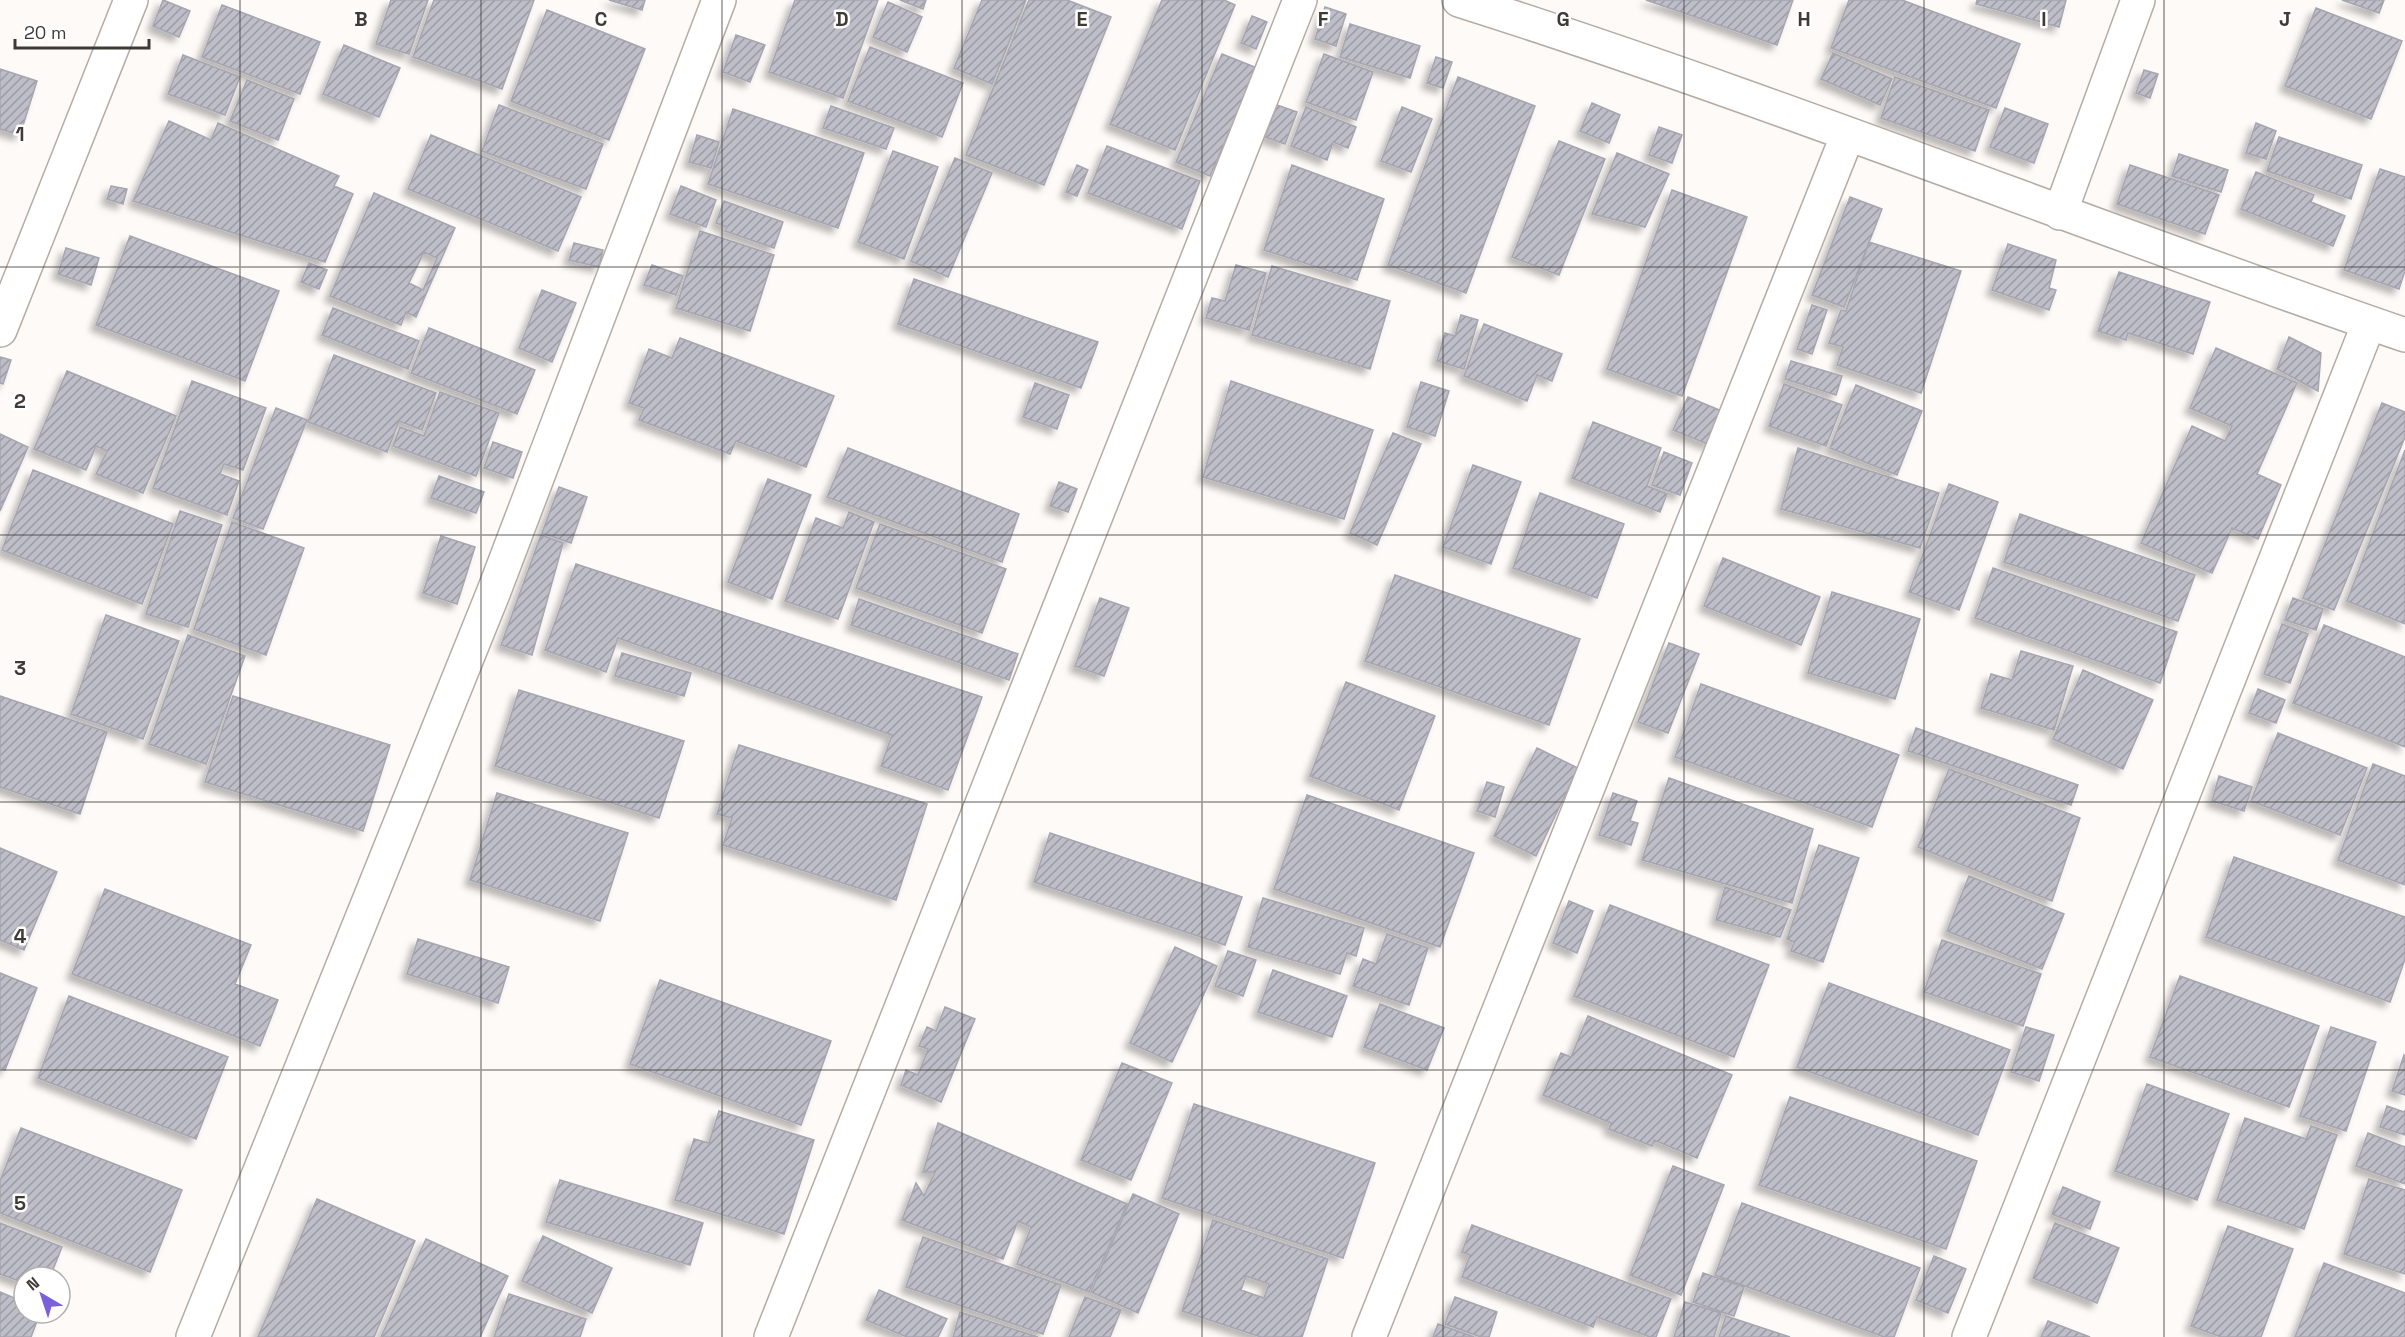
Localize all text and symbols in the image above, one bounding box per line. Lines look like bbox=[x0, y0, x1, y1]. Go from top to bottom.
text: B bbox=[354, 6, 368, 32]
text: C bbox=[595, 6, 608, 32]
text: D bbox=[835, 6, 849, 32]
text: E bbox=[1076, 6, 1088, 32]
text: F bbox=[1318, 6, 1329, 32]
text: G bbox=[1556, 6, 1570, 32]
text: H bbox=[1797, 6, 1811, 32]
text: I bbox=[2041, 6, 2047, 32]
text: J bbox=[2279, 6, 2291, 32]
scale bar bbox=[15, 12, 148, 50]
text: 20 m bbox=[24, 21, 67, 44]
text: 1 bbox=[15, 121, 25, 147]
text: 2 bbox=[14, 388, 26, 414]
text: 3 bbox=[14, 655, 26, 681]
text: 4 bbox=[14, 923, 27, 949]
text: 5 bbox=[14, 1190, 26, 1216]
north arrow bbox=[12, 1265, 72, 1325]
text: N bbox=[22, 1272, 44, 1295]

